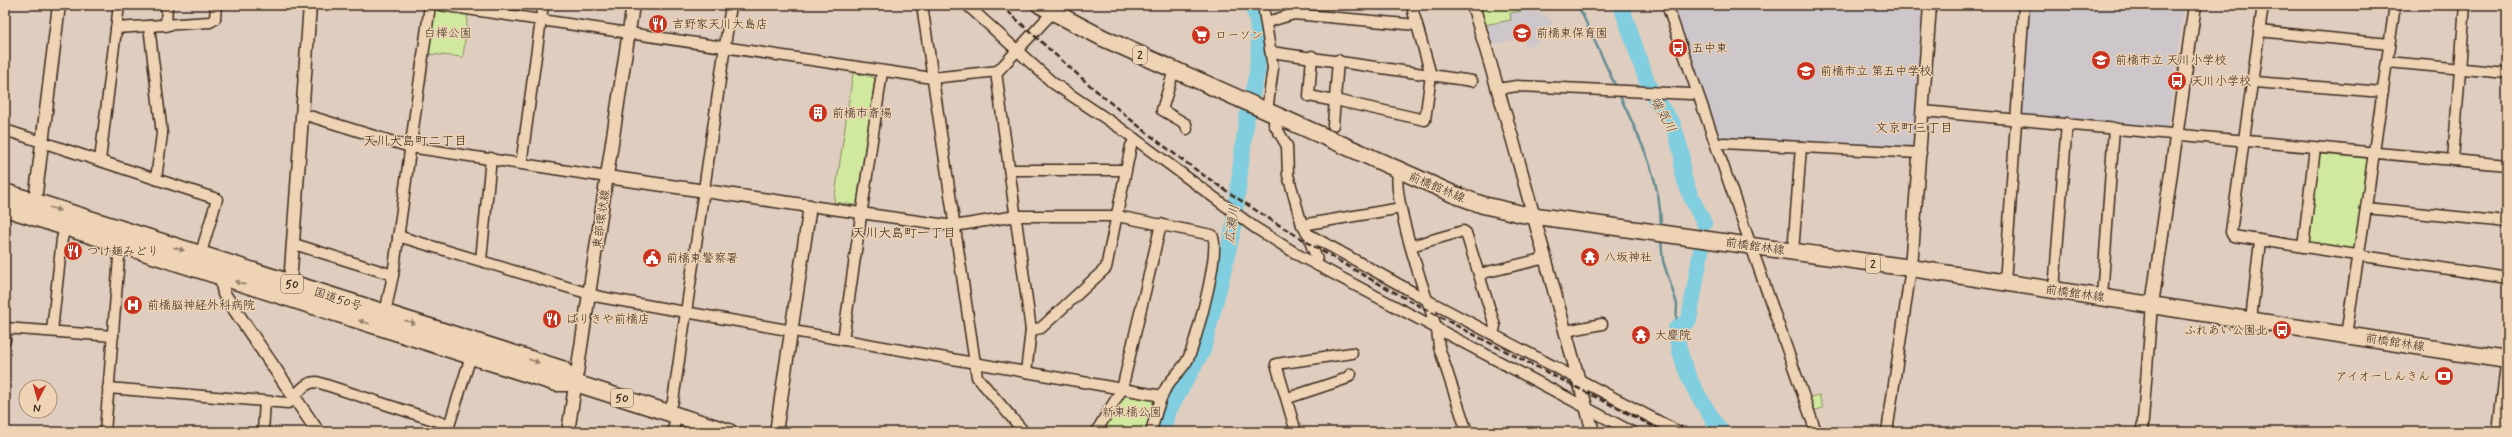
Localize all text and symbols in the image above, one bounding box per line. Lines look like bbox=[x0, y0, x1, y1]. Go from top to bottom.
restaurant icon: 吉野家天川大島店 bbox=[647, 13, 669, 35]
place label: 吉野家天川大島店 bbox=[672, 17, 768, 33]
school or university icon: 前橋東保育園 bbox=[1511, 22, 1533, 44]
supermarket icon: ローソン bbox=[1190, 24, 1212, 46]
park label: 白樺公園 bbox=[424, 26, 472, 42]
place label: 前橋東保育園 bbox=[1536, 26, 1608, 42]
place label: ローソン bbox=[1215, 28, 1263, 44]
bus stop icon: 五中東 bbox=[1667, 37, 1689, 59]
place label: 五中東 bbox=[1692, 41, 1728, 57]
road number: 2 bbox=[1133, 46, 1147, 64]
school or university icon: 前橋市立 天川小学校 bbox=[2090, 49, 2112, 71]
place label: 前橋市立 天川小学校 bbox=[2115, 53, 2226, 69]
school or university icon: 前橋市立 第五中学校 bbox=[1795, 60, 1817, 82]
place label: 前橋市立 第五中学校 bbox=[1820, 64, 1931, 80]
bus stop icon: 天川小学校 bbox=[2166, 70, 2188, 92]
place label: 天川小学校 bbox=[2191, 74, 2251, 90]
water label: 端気川 bbox=[1646, 94, 1680, 136]
building icon: 前橋市斎場 bbox=[807, 102, 829, 124]
place label: 前橋市斎場 bbox=[832, 106, 892, 122]
district label: 文京町三丁目 bbox=[1875, 120, 1953, 137]
district label: 天川大島町二丁目 bbox=[363, 133, 467, 150]
street label: 前橋館林線 bbox=[1406, 169, 1467, 207]
street label: 東部環状線 bbox=[590, 188, 614, 250]
water label: 広瀬川 bbox=[1221, 204, 1244, 245]
one-way arrow bbox=[50, 206, 62, 212]
district label: 天川大島町一丁目 bbox=[852, 225, 956, 242]
street label: 前橋館林線 bbox=[1724, 235, 1786, 259]
restaurant icon: つけ麺みどり bbox=[62, 240, 84, 262]
place label: つけ麺みどり bbox=[87, 244, 159, 260]
one-way arrow bbox=[173, 246, 185, 252]
temple icon: 八坂神社 bbox=[1579, 246, 1601, 268]
public building icon: 前橋東警察署 bbox=[641, 247, 663, 269]
place label: 八坂神社 bbox=[1604, 250, 1652, 266]
place label: 前橋東警察署 bbox=[666, 251, 738, 267]
road number: 2 bbox=[1866, 255, 1880, 273]
road number: 50 bbox=[281, 275, 303, 293]
one-way arrow bbox=[233, 280, 245, 286]
street label: 前橋館林線 bbox=[2044, 282, 2106, 306]
street label: 国道50号 bbox=[311, 285, 364, 315]
hospital icon: 前橋脳神経外科病院 bbox=[122, 294, 144, 316]
place label: 前橋脳神経外科病院 bbox=[147, 298, 255, 314]
restaurant icon: ばりきや前橋店 bbox=[541, 308, 563, 330]
place label: ばりきや前橋店 bbox=[566, 312, 650, 328]
one-way arrow bbox=[357, 319, 369, 325]
bus stop icon: ふれあい公園北 bbox=[2271, 319, 2293, 341]
one-way arrow bbox=[404, 320, 416, 326]
place label: ふれあい公園北 bbox=[2184, 323, 2268, 339]
temple icon: 大慶院 bbox=[1630, 324, 1652, 346]
place label: 大慶院 bbox=[1655, 328, 1691, 344]
street label: 前橋館林線 bbox=[2364, 330, 2426, 356]
one-way arrow bbox=[528, 358, 540, 364]
bank icon: アイオーしんきん bbox=[2433, 365, 2455, 387]
place label: アイオーしんきん bbox=[2335, 369, 2430, 385]
north arrow bbox=[18, 379, 58, 419]
road number: 50 bbox=[611, 389, 633, 407]
text: N bbox=[33, 401, 41, 415]
park label: 新東橋公園 bbox=[1102, 405, 1162, 421]

